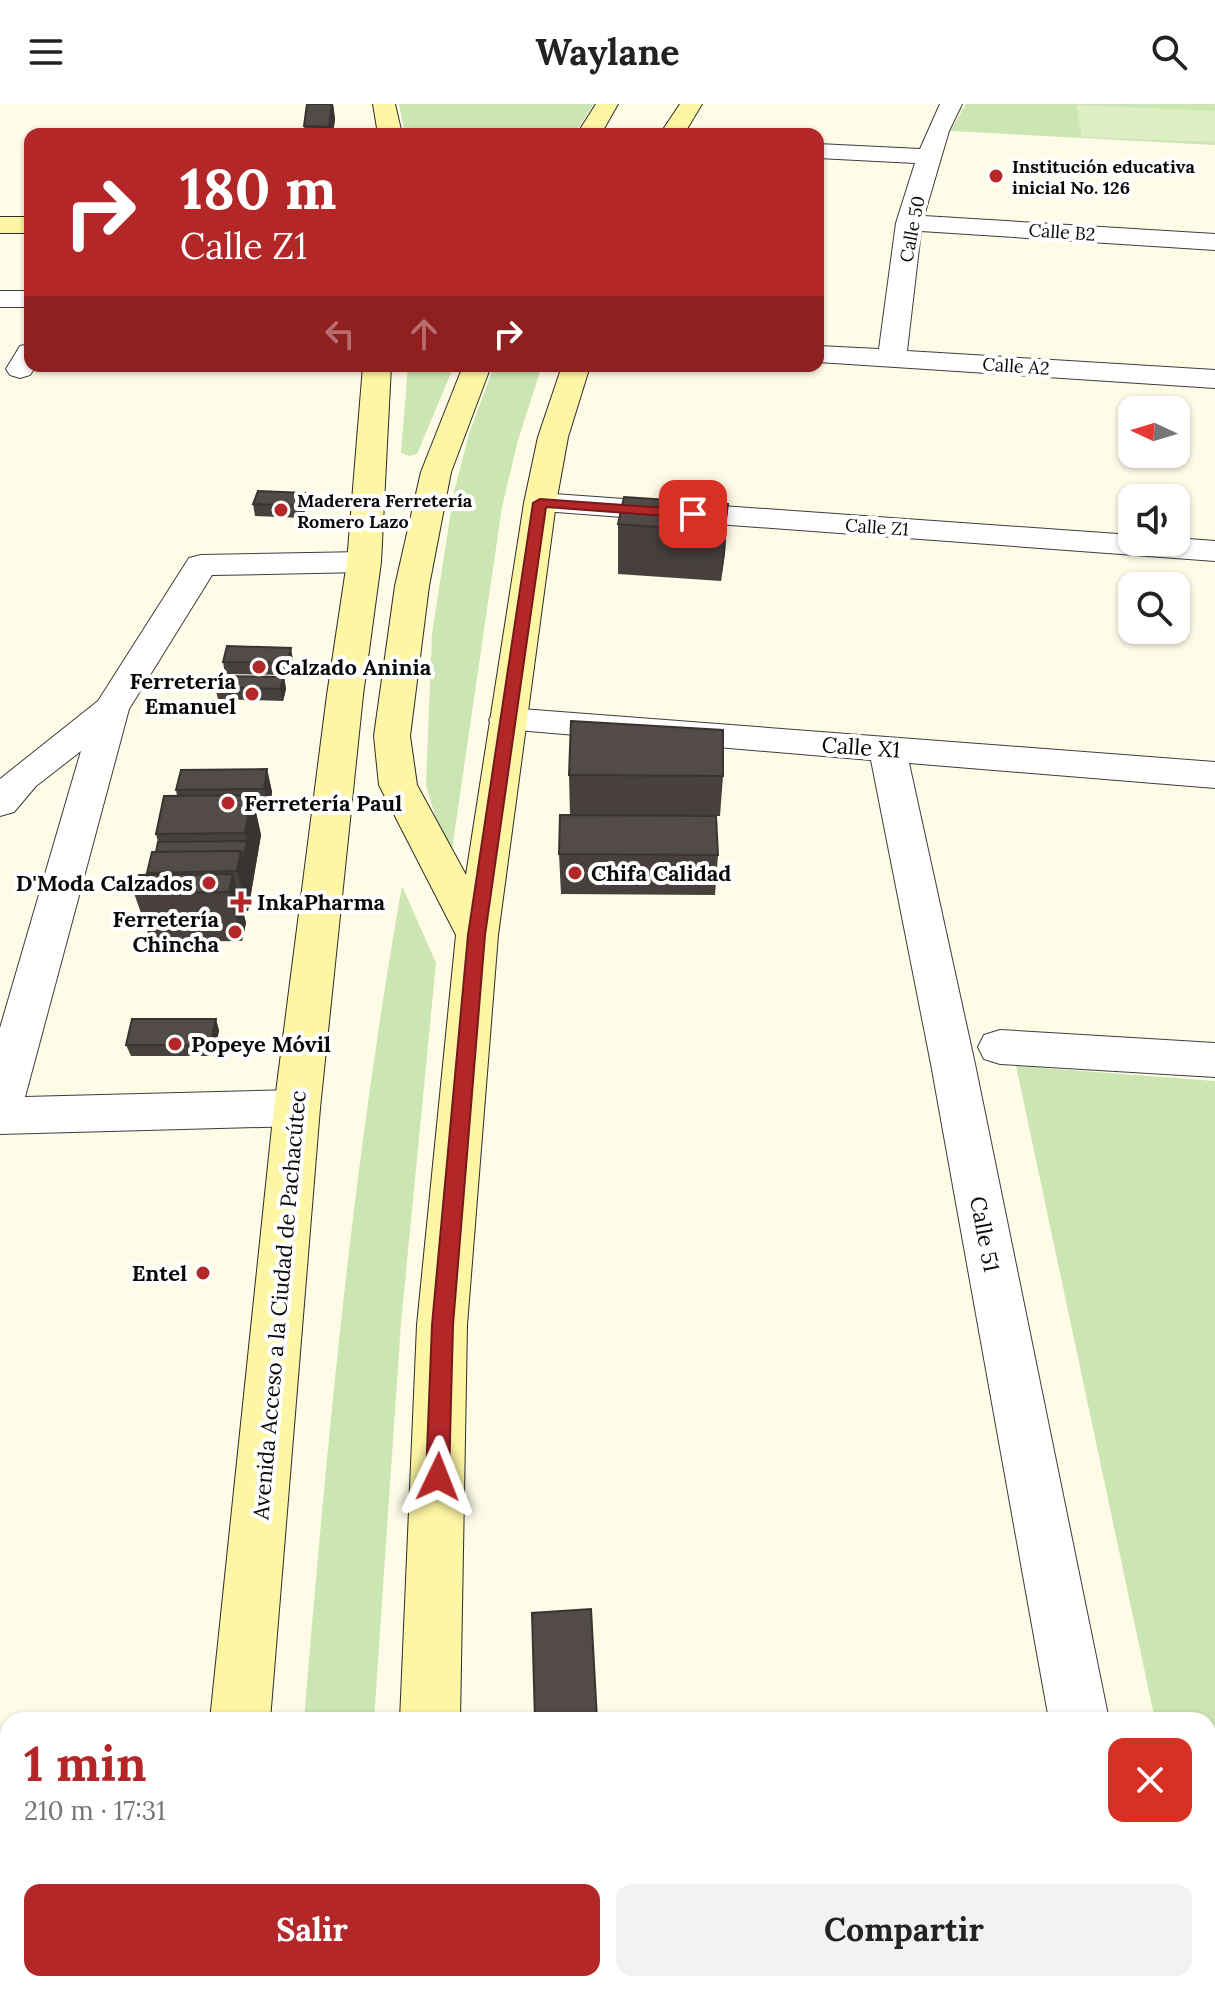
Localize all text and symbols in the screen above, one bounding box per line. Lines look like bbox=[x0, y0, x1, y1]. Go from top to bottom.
text: Waylane bbox=[535, 29, 680, 75]
icon: menu bbox=[24, 30, 68, 74]
icon: search bbox=[1147, 30, 1191, 74]
text: 180 m bbox=[180, 153, 337, 224]
place label: Institución educativa inicial No. 126 bbox=[1012, 155, 1195, 199]
icon: right bbox=[48, 160, 152, 264]
marker: Institución educativa inicial No. 126 bbox=[987, 167, 1005, 185]
street label: Calle 50 bbox=[894, 194, 930, 264]
street label: Calle B2 bbox=[1028, 218, 1096, 246]
text: Calle Z1 bbox=[180, 223, 307, 269]
icon: left bbox=[318, 312, 362, 356]
icon: ahead bbox=[402, 312, 446, 356]
icon: right bbox=[486, 312, 530, 356]
street label: Calle A2 bbox=[982, 352, 1050, 380]
north arrow bbox=[1118, 396, 1190, 468]
map controls bbox=[1118, 396, 1190, 644]
pin bbox=[659, 480, 727, 548]
button: sound bbox=[1118, 484, 1190, 556]
place label: Maderera Ferretería Romero Lazo bbox=[297, 489, 473, 533]
icon: arrive bbox=[671, 492, 715, 536]
marker: Maderera Ferretería Romero Lazo bbox=[272, 501, 290, 519]
street label: Calle Z1 bbox=[844, 513, 910, 541]
button: search bbox=[1118, 572, 1190, 644]
place label: Calzado Aninia bbox=[275, 653, 432, 681]
marker: Calzado Aninia bbox=[250, 658, 268, 676]
place label: Ferretería Emanuel bbox=[130, 667, 236, 720]
marker: Ferretería Emanuel bbox=[243, 685, 261, 703]
street label: Calle X1 bbox=[821, 730, 901, 764]
place label: Ferretería Paul bbox=[244, 789, 402, 817]
marker: Ferretería Paul bbox=[219, 794, 237, 812]
place label: Chifa Calidad bbox=[591, 859, 731, 887]
marker: Chifa Calidad bbox=[566, 864, 584, 882]
place label: D'Moda Calzados bbox=[16, 869, 193, 897]
marker: D'Moda Calzados bbox=[200, 874, 218, 892]
place label: InkaPharma bbox=[257, 888, 386, 916]
marker: InkaPharma bbox=[232, 893, 250, 911]
place label: Ferretería Chincha bbox=[113, 905, 219, 958]
marker: Ferretería Chincha bbox=[226, 923, 244, 941]
place label: Popeye Móvil bbox=[191, 1030, 331, 1058]
marker: Popeye Móvil bbox=[166, 1035, 184, 1053]
street label: Avenida Acceso a la Ciudad de Pachacútec bbox=[246, 1089, 312, 1522]
street label: Calle 51 bbox=[964, 1194, 1006, 1274]
place label: Entel bbox=[132, 1259, 187, 1287]
marker: Entel bbox=[194, 1264, 212, 1282]
position arrow bbox=[396, 1435, 480, 1519]
text: 1 min bbox=[24, 1733, 147, 1794]
button: close bbox=[1108, 1738, 1192, 1822]
text: 210 m · 17:31 bbox=[24, 1794, 166, 1827]
button: Salir bbox=[24, 1884, 600, 1976]
button: Compartir bbox=[616, 1884, 1192, 1976]

